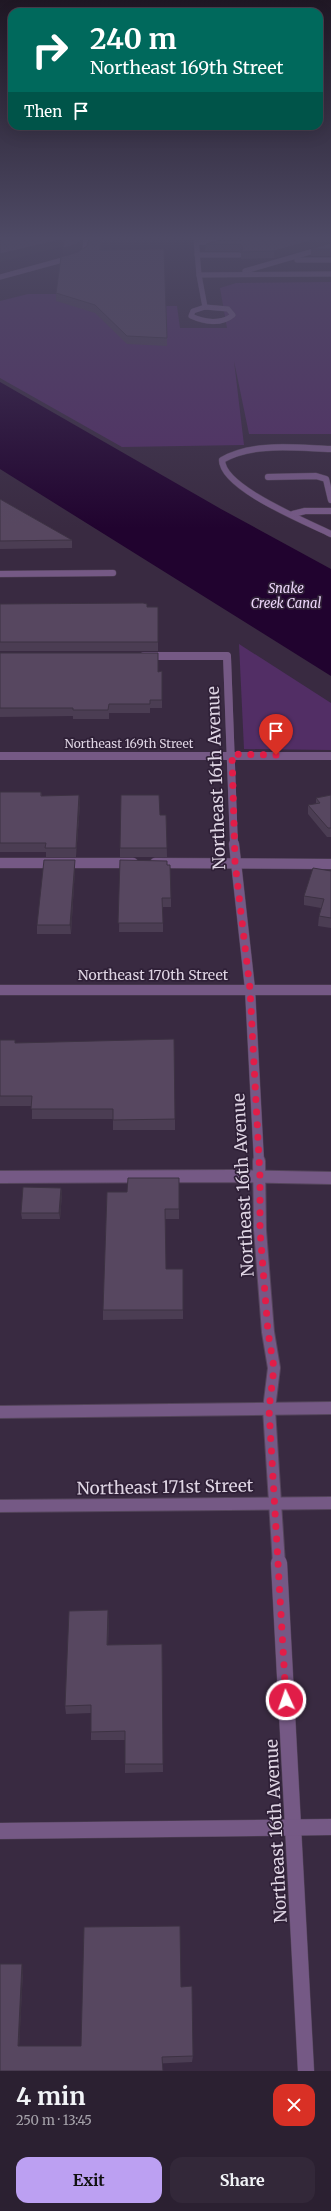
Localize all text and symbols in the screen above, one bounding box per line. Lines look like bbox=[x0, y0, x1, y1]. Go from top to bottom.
text: 240 m bbox=[90, 21, 177, 57]
icon: right bbox=[24, 24, 76, 76]
text: Northeast 169th Street bbox=[90, 56, 284, 79]
icon: arrive bbox=[70, 100, 92, 122]
text: Then bbox=[24, 102, 62, 121]
water label: Snake Creek Canal bbox=[251, 580, 321, 612]
street label: Northeast 16th Avenue bbox=[202, 686, 230, 870]
pin bbox=[259, 714, 293, 755]
icon: arrive bbox=[265, 720, 287, 742]
street label: Northeast 169th Street bbox=[64, 736, 194, 751]
street label: Northeast 170th Street bbox=[78, 966, 229, 984]
street label: Northeast 16th Avenue bbox=[227, 1092, 259, 1277]
street label: Northeast 171st Street bbox=[77, 1474, 254, 1500]
position arrow bbox=[265, 1679, 307, 1721]
street label: Northeast 16th Avenue bbox=[260, 1738, 292, 1923]
text: 4 min bbox=[16, 2081, 86, 2112]
button: close bbox=[273, 2084, 315, 2126]
text: 250 m · 13:45 bbox=[16, 2112, 92, 2129]
button: Exit bbox=[16, 2157, 162, 2203]
button: Share bbox=[170, 2157, 315, 2203]

